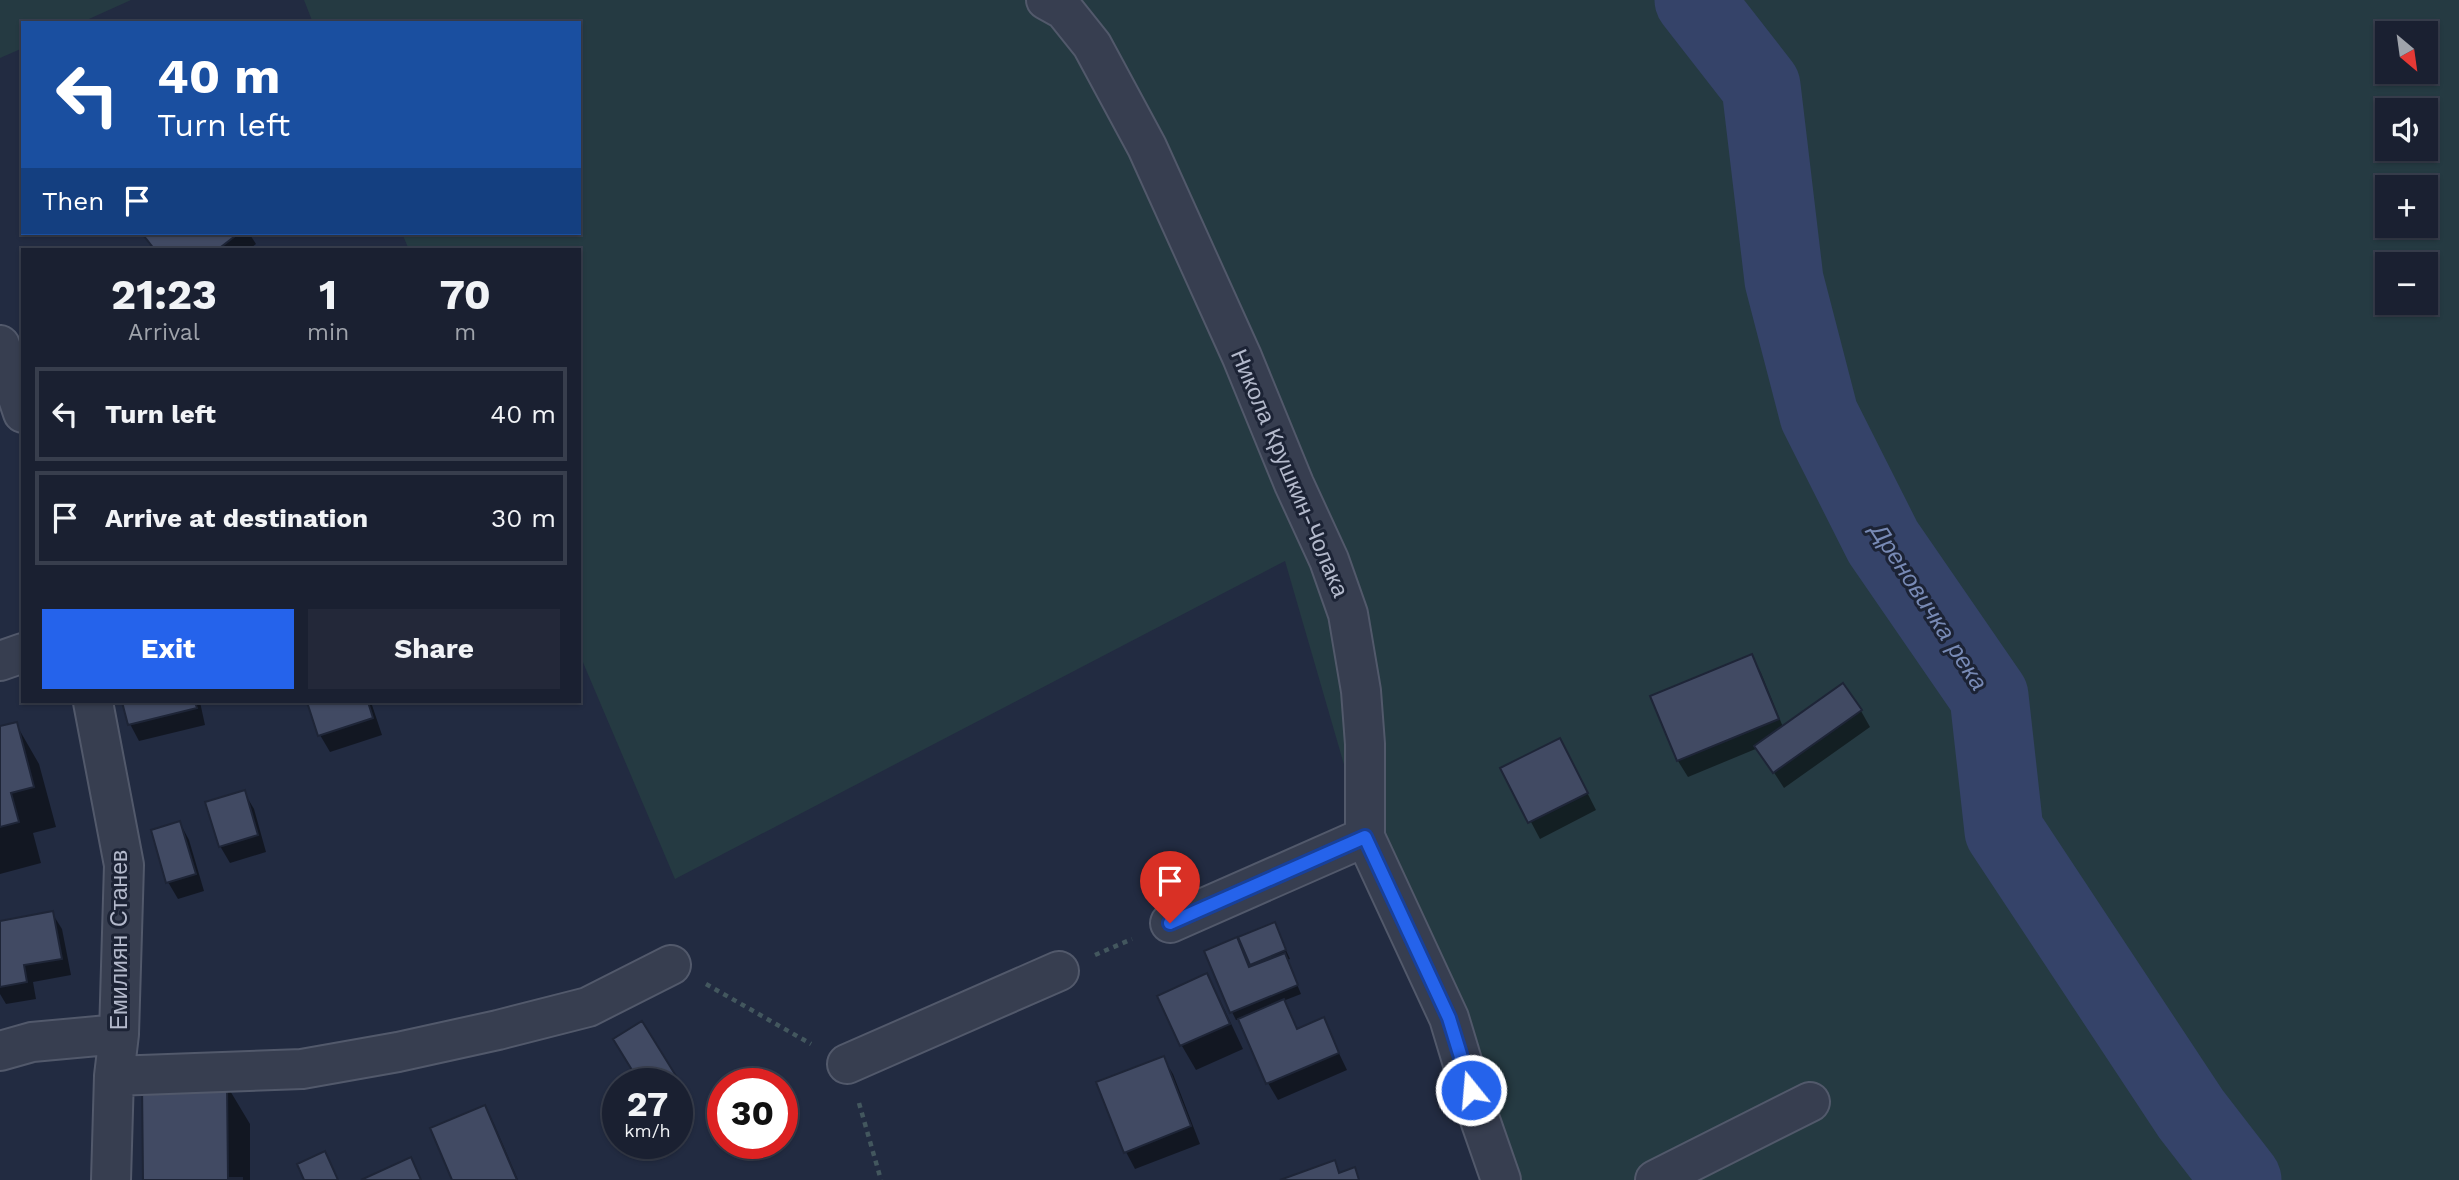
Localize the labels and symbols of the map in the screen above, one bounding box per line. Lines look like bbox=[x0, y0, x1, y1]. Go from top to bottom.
north arrow bbox=[2375, 21, 2438, 84]
street label: Никола Крушкин-Чолака bbox=[1225, 345, 1354, 601]
water label: Дреновичка река bbox=[1863, 516, 1993, 695]
street label: Емилиян Станев bbox=[106, 850, 133, 1030]
pin bbox=[1140, 851, 1200, 923]
position arrow bbox=[1434, 1053, 1508, 1127]
speed limit sign: 30 bbox=[707, 1068, 798, 1159]

